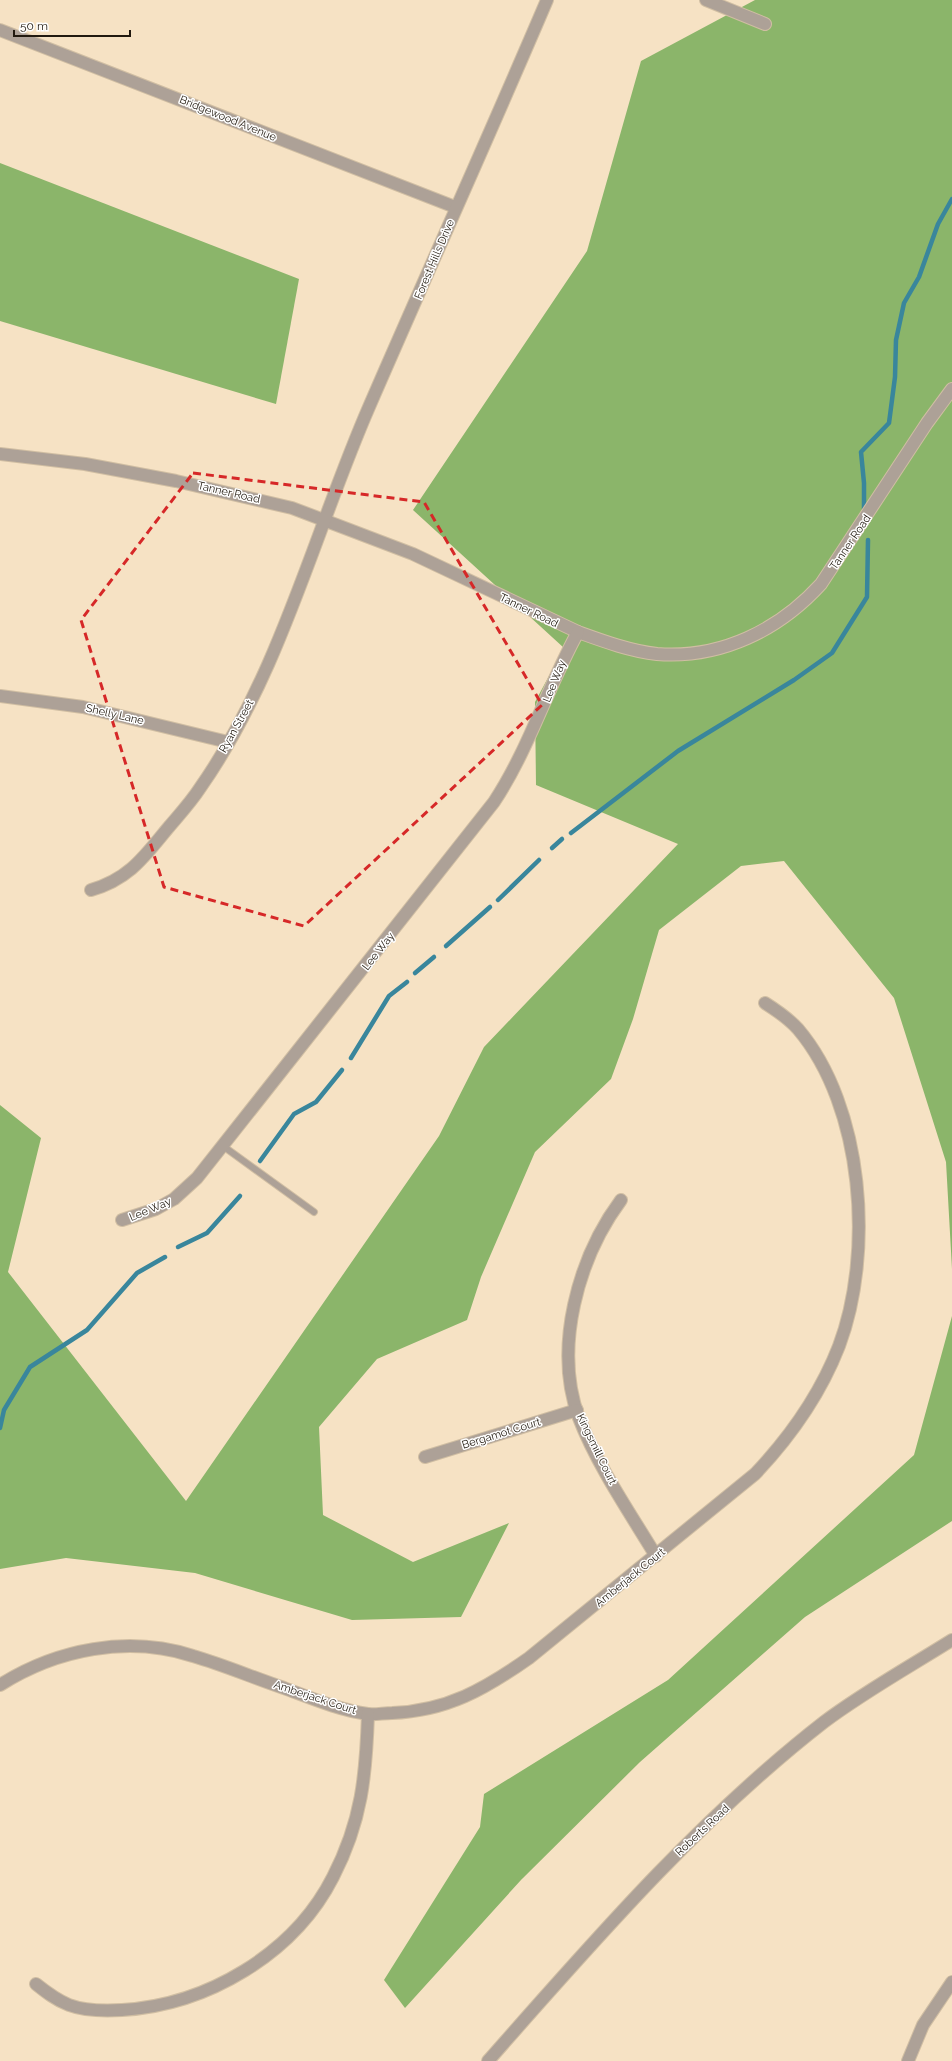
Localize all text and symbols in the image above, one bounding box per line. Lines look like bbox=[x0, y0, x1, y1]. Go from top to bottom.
scale bar bbox=[14, 12, 130, 38]
text: 50 m bbox=[20, 19, 48, 33]
street label: Bridgewood Avenue bbox=[178, 93, 279, 144]
street label: Forest Hills Drive bbox=[412, 217, 457, 301]
street label: Tanner Road bbox=[196, 479, 262, 506]
street label: Tanner Road bbox=[827, 512, 874, 572]
street label: Tanner Road bbox=[497, 591, 560, 630]
street label: Lee Way bbox=[540, 658, 569, 704]
street label: Ryan Street bbox=[217, 697, 257, 755]
street label: Shelly Lane bbox=[85, 702, 146, 728]
street label: Lee Way bbox=[360, 930, 397, 973]
street label: Lee Way bbox=[127, 1195, 173, 1224]
street label: Kingsmill Court bbox=[574, 1412, 619, 1487]
street label: Bergamot Court bbox=[460, 1415, 542, 1452]
street label: Amberjack Court bbox=[593, 1545, 668, 1609]
street label: Amberjack Court bbox=[272, 1678, 358, 1717]
street label: Roberts Road bbox=[673, 1802, 732, 1859]

